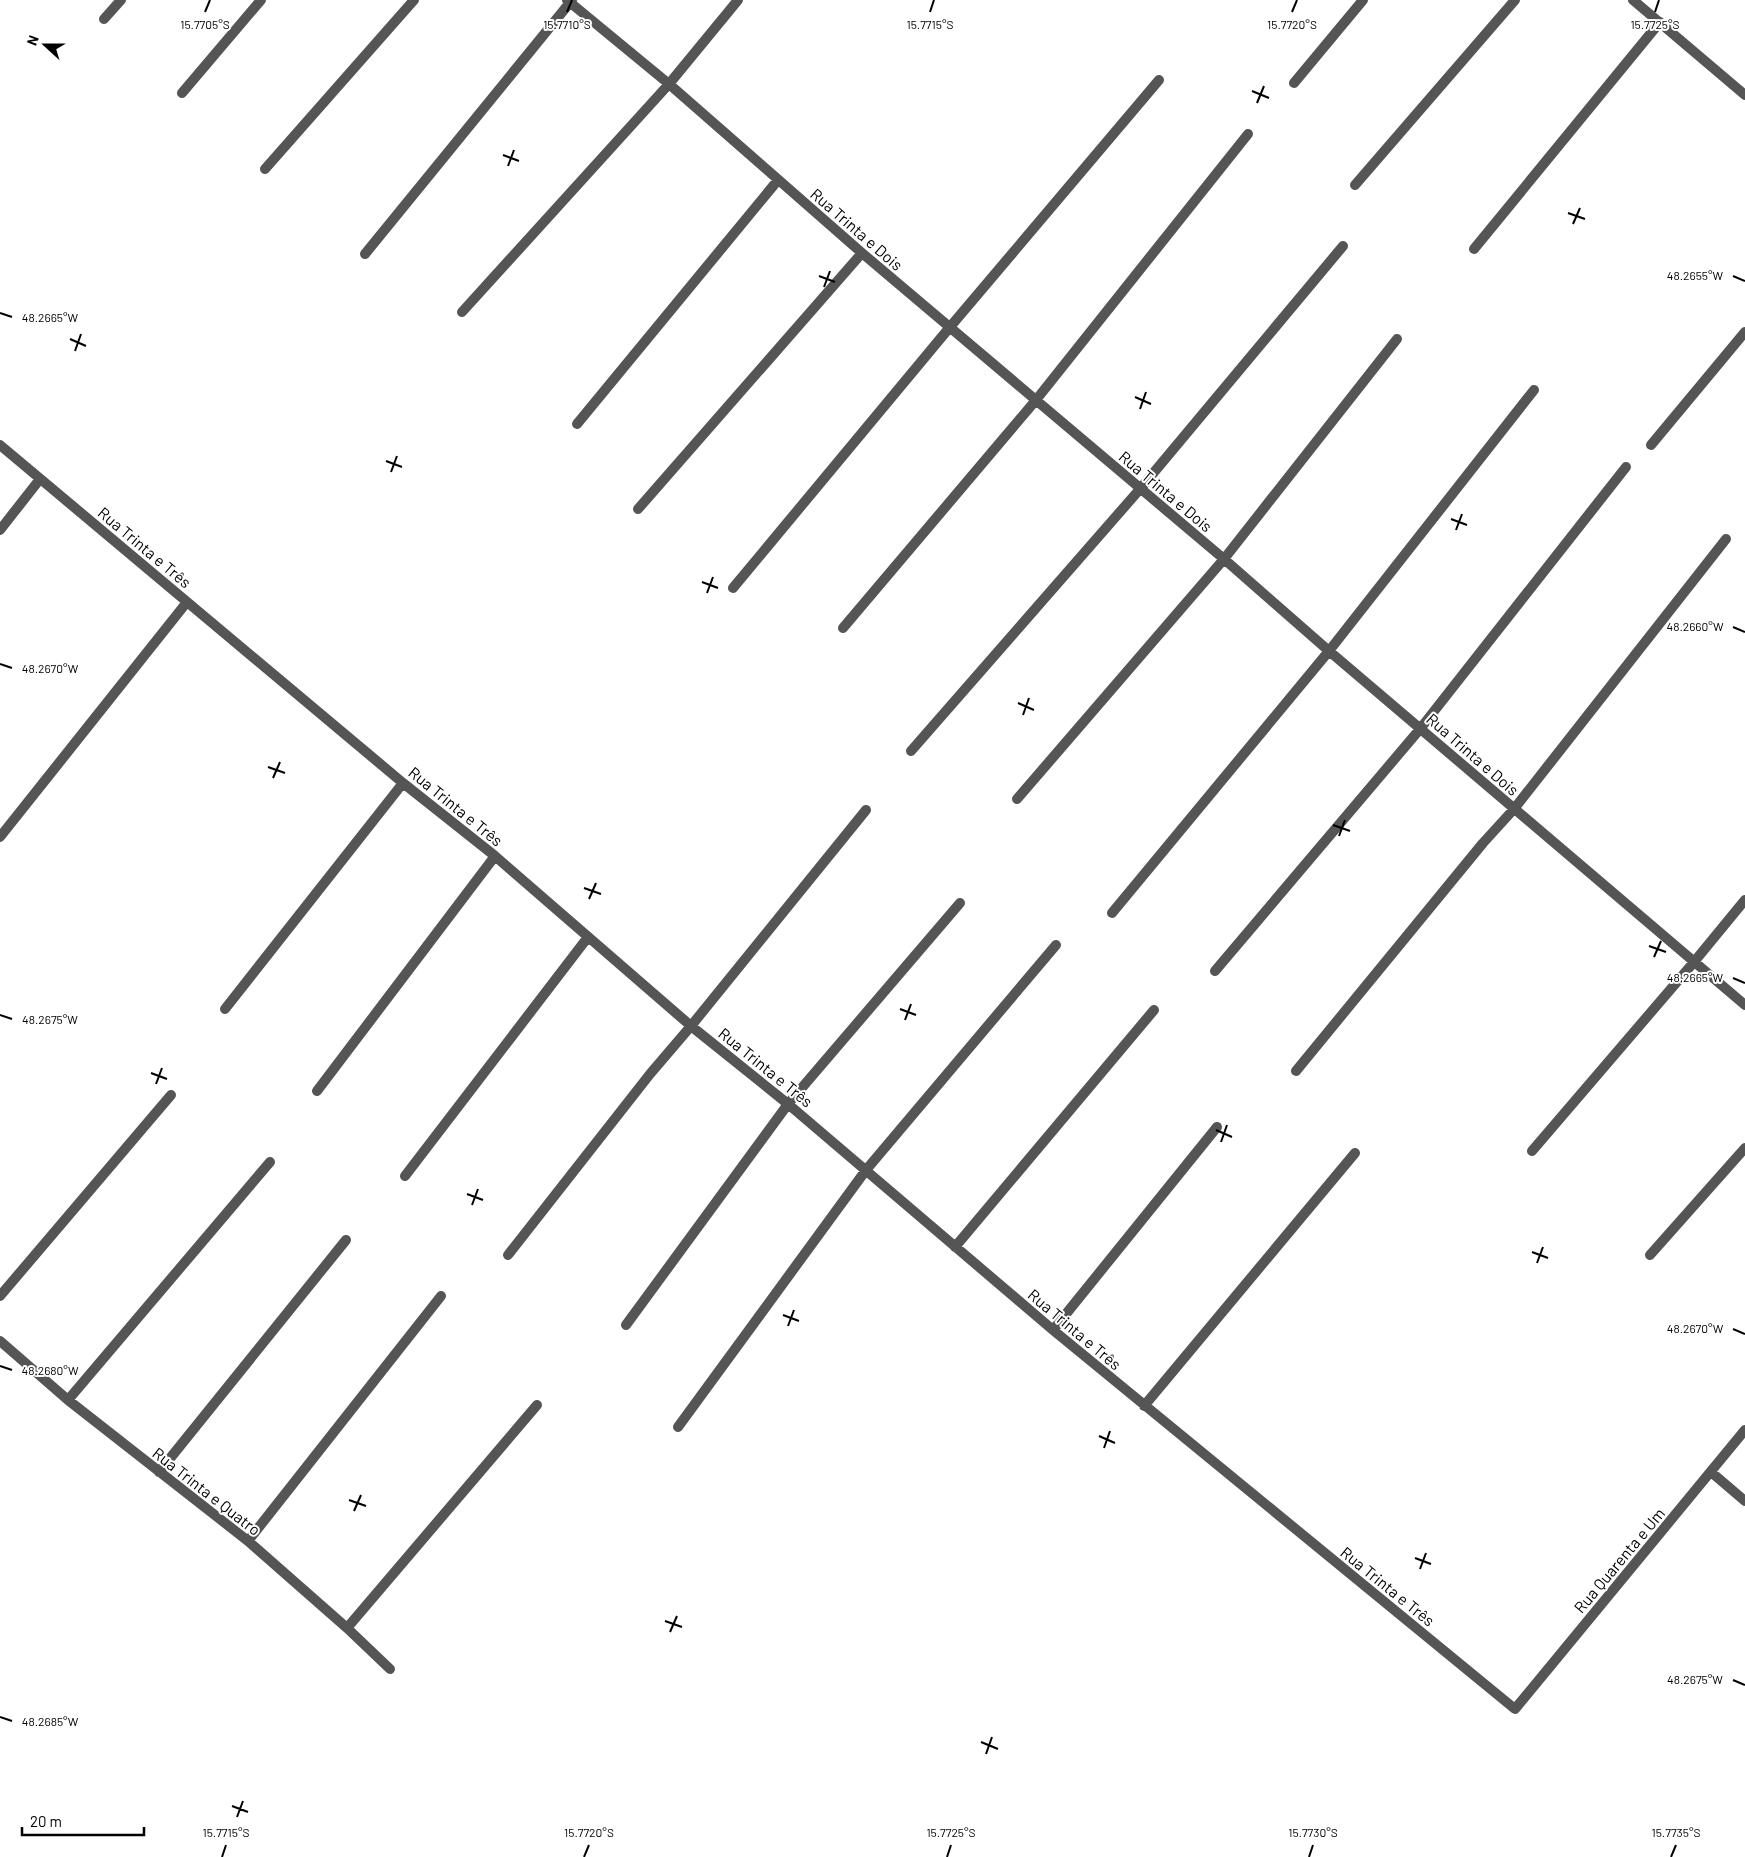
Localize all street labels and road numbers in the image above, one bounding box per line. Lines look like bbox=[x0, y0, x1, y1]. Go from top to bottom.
street label: Rua Trinta e Dois bbox=[807, 184, 907, 274]
street label: Rua Trinta e Dois bbox=[1116, 446, 1216, 536]
street label: Rua Trinta e Três bbox=[95, 503, 195, 591]
street label: Rua Trinta e Dois bbox=[1423, 709, 1523, 799]
street label: Rua Trinta e Três bbox=[405, 762, 507, 850]
street label: Rua Trinta e Três bbox=[715, 1023, 817, 1111]
street label: Rua Trinta e Três bbox=[1025, 1285, 1125, 1373]
street label: Rua Trinta e Quatro bbox=[149, 1443, 265, 1539]
street label: Rua Quarenta e Um bbox=[1570, 1504, 1668, 1616]
street label: Rua Trinta e Três bbox=[1337, 1542, 1439, 1630]

